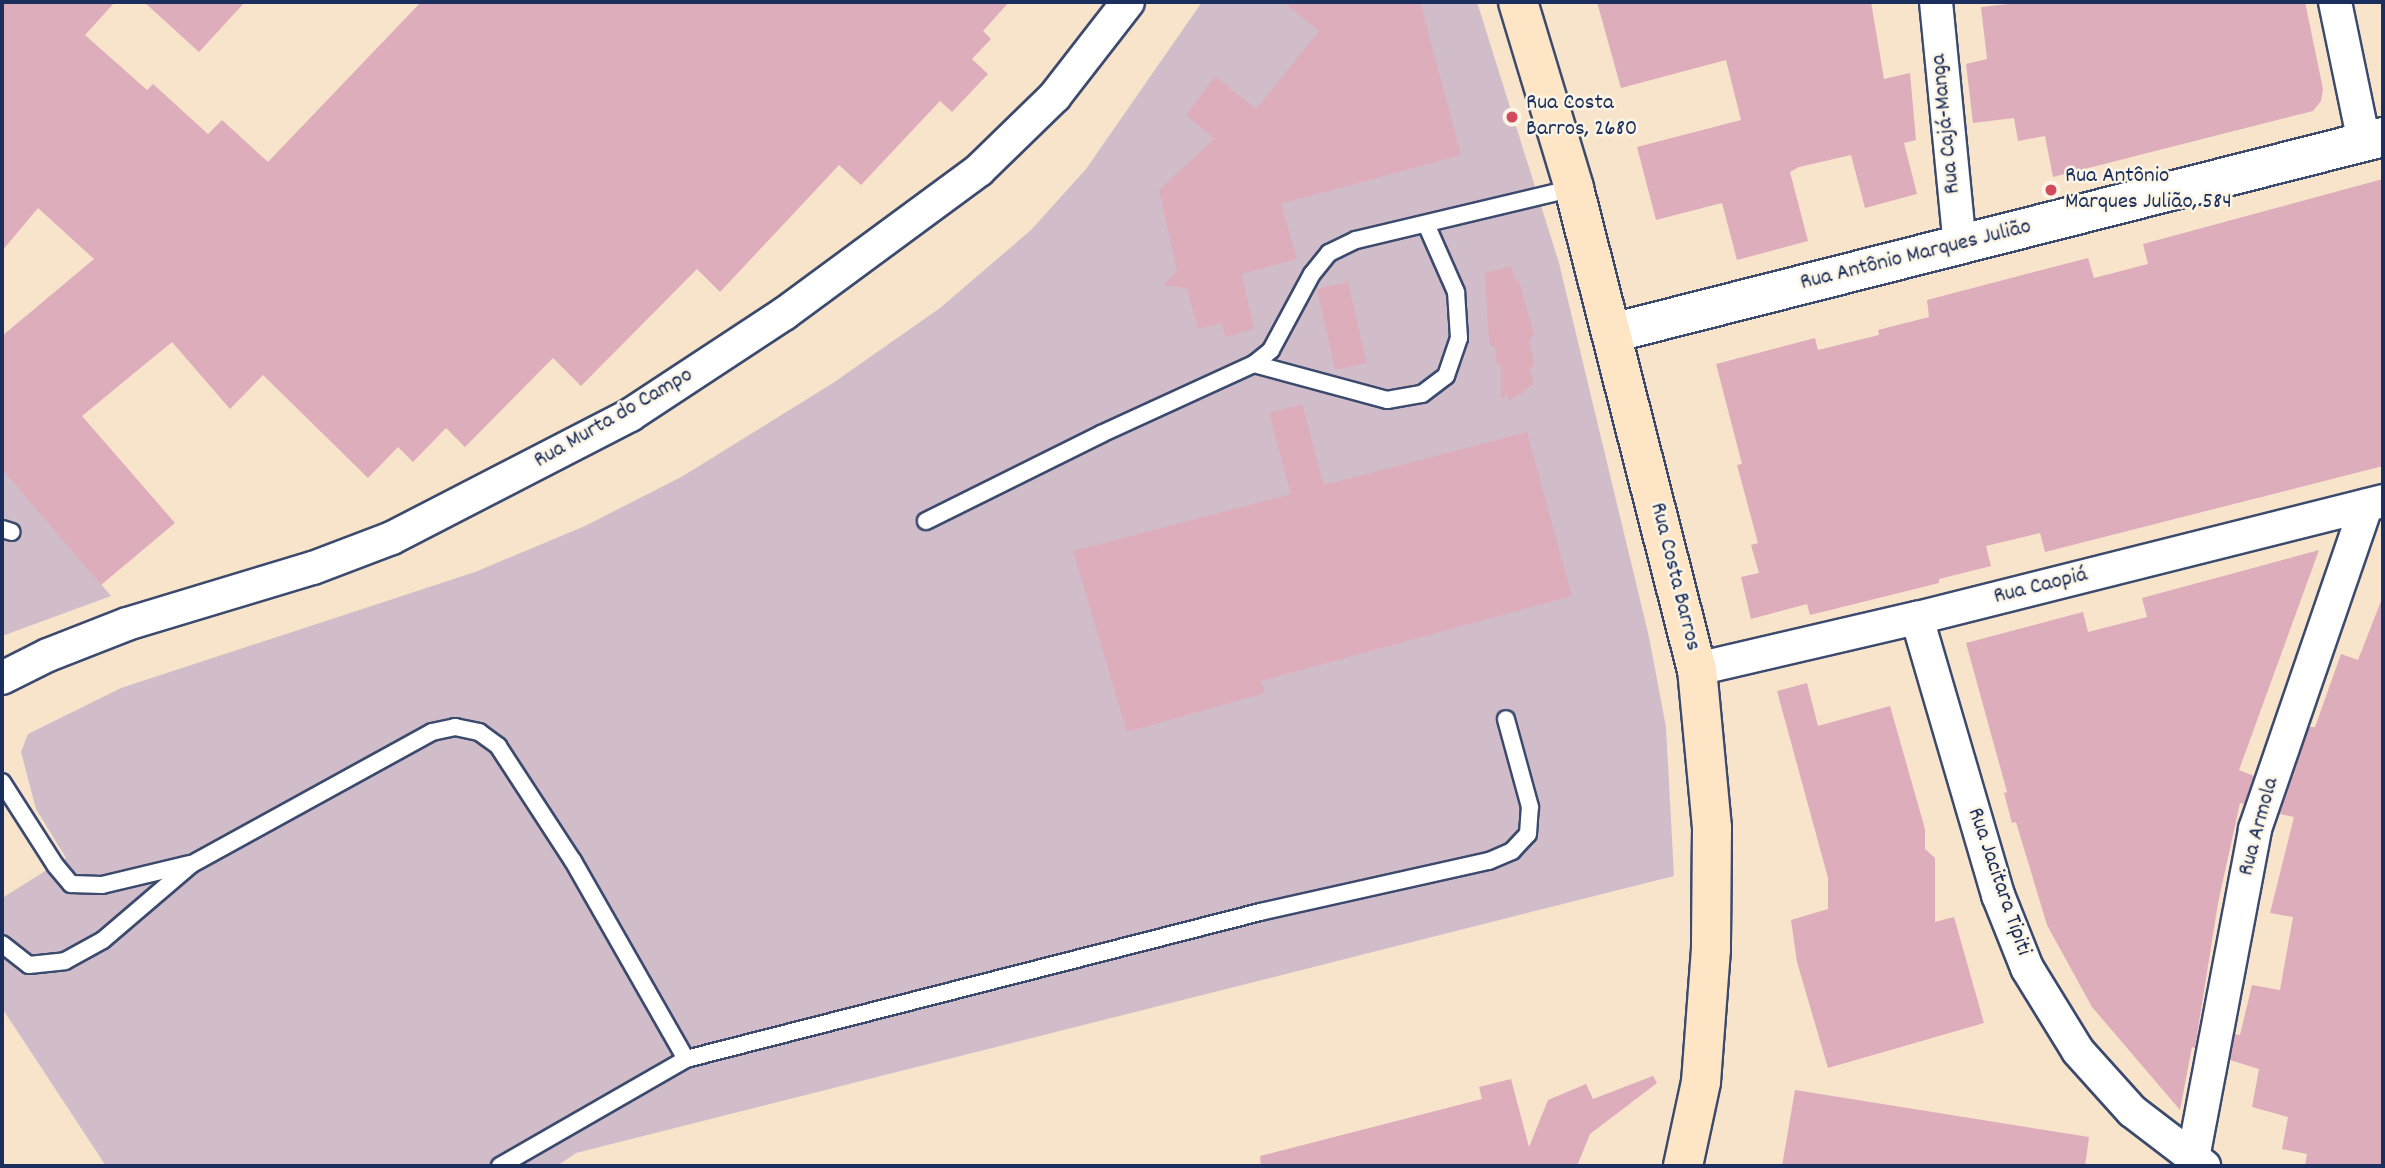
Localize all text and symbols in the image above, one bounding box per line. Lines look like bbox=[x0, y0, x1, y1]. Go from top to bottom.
street label: Rua Cajá-Manga bbox=[1926, 53, 1968, 195]
place label: Rua Costa Barros, 2680 bbox=[1526, 90, 1637, 144]
marker: Rua Costa Barros, 2680 bbox=[1504, 109, 1520, 125]
place label: Rua Antônio Marques Julião, 584 bbox=[2065, 163, 2232, 217]
marker: Rua Antônio Marques Julião, 584 bbox=[2043, 182, 2059, 198]
street label: Rua Antônio Marques Julião bbox=[1798, 214, 2034, 298]
street label: Rua Murta do Campo bbox=[530, 362, 698, 476]
street label: Rua Costa Barros bbox=[1642, 500, 1706, 654]
street label: Rua Caopiá bbox=[1991, 562, 2091, 612]
street label: Rua Armola bbox=[2234, 775, 2286, 879]
street label: Rua Jacitara Tipiti bbox=[1960, 804, 2036, 960]

